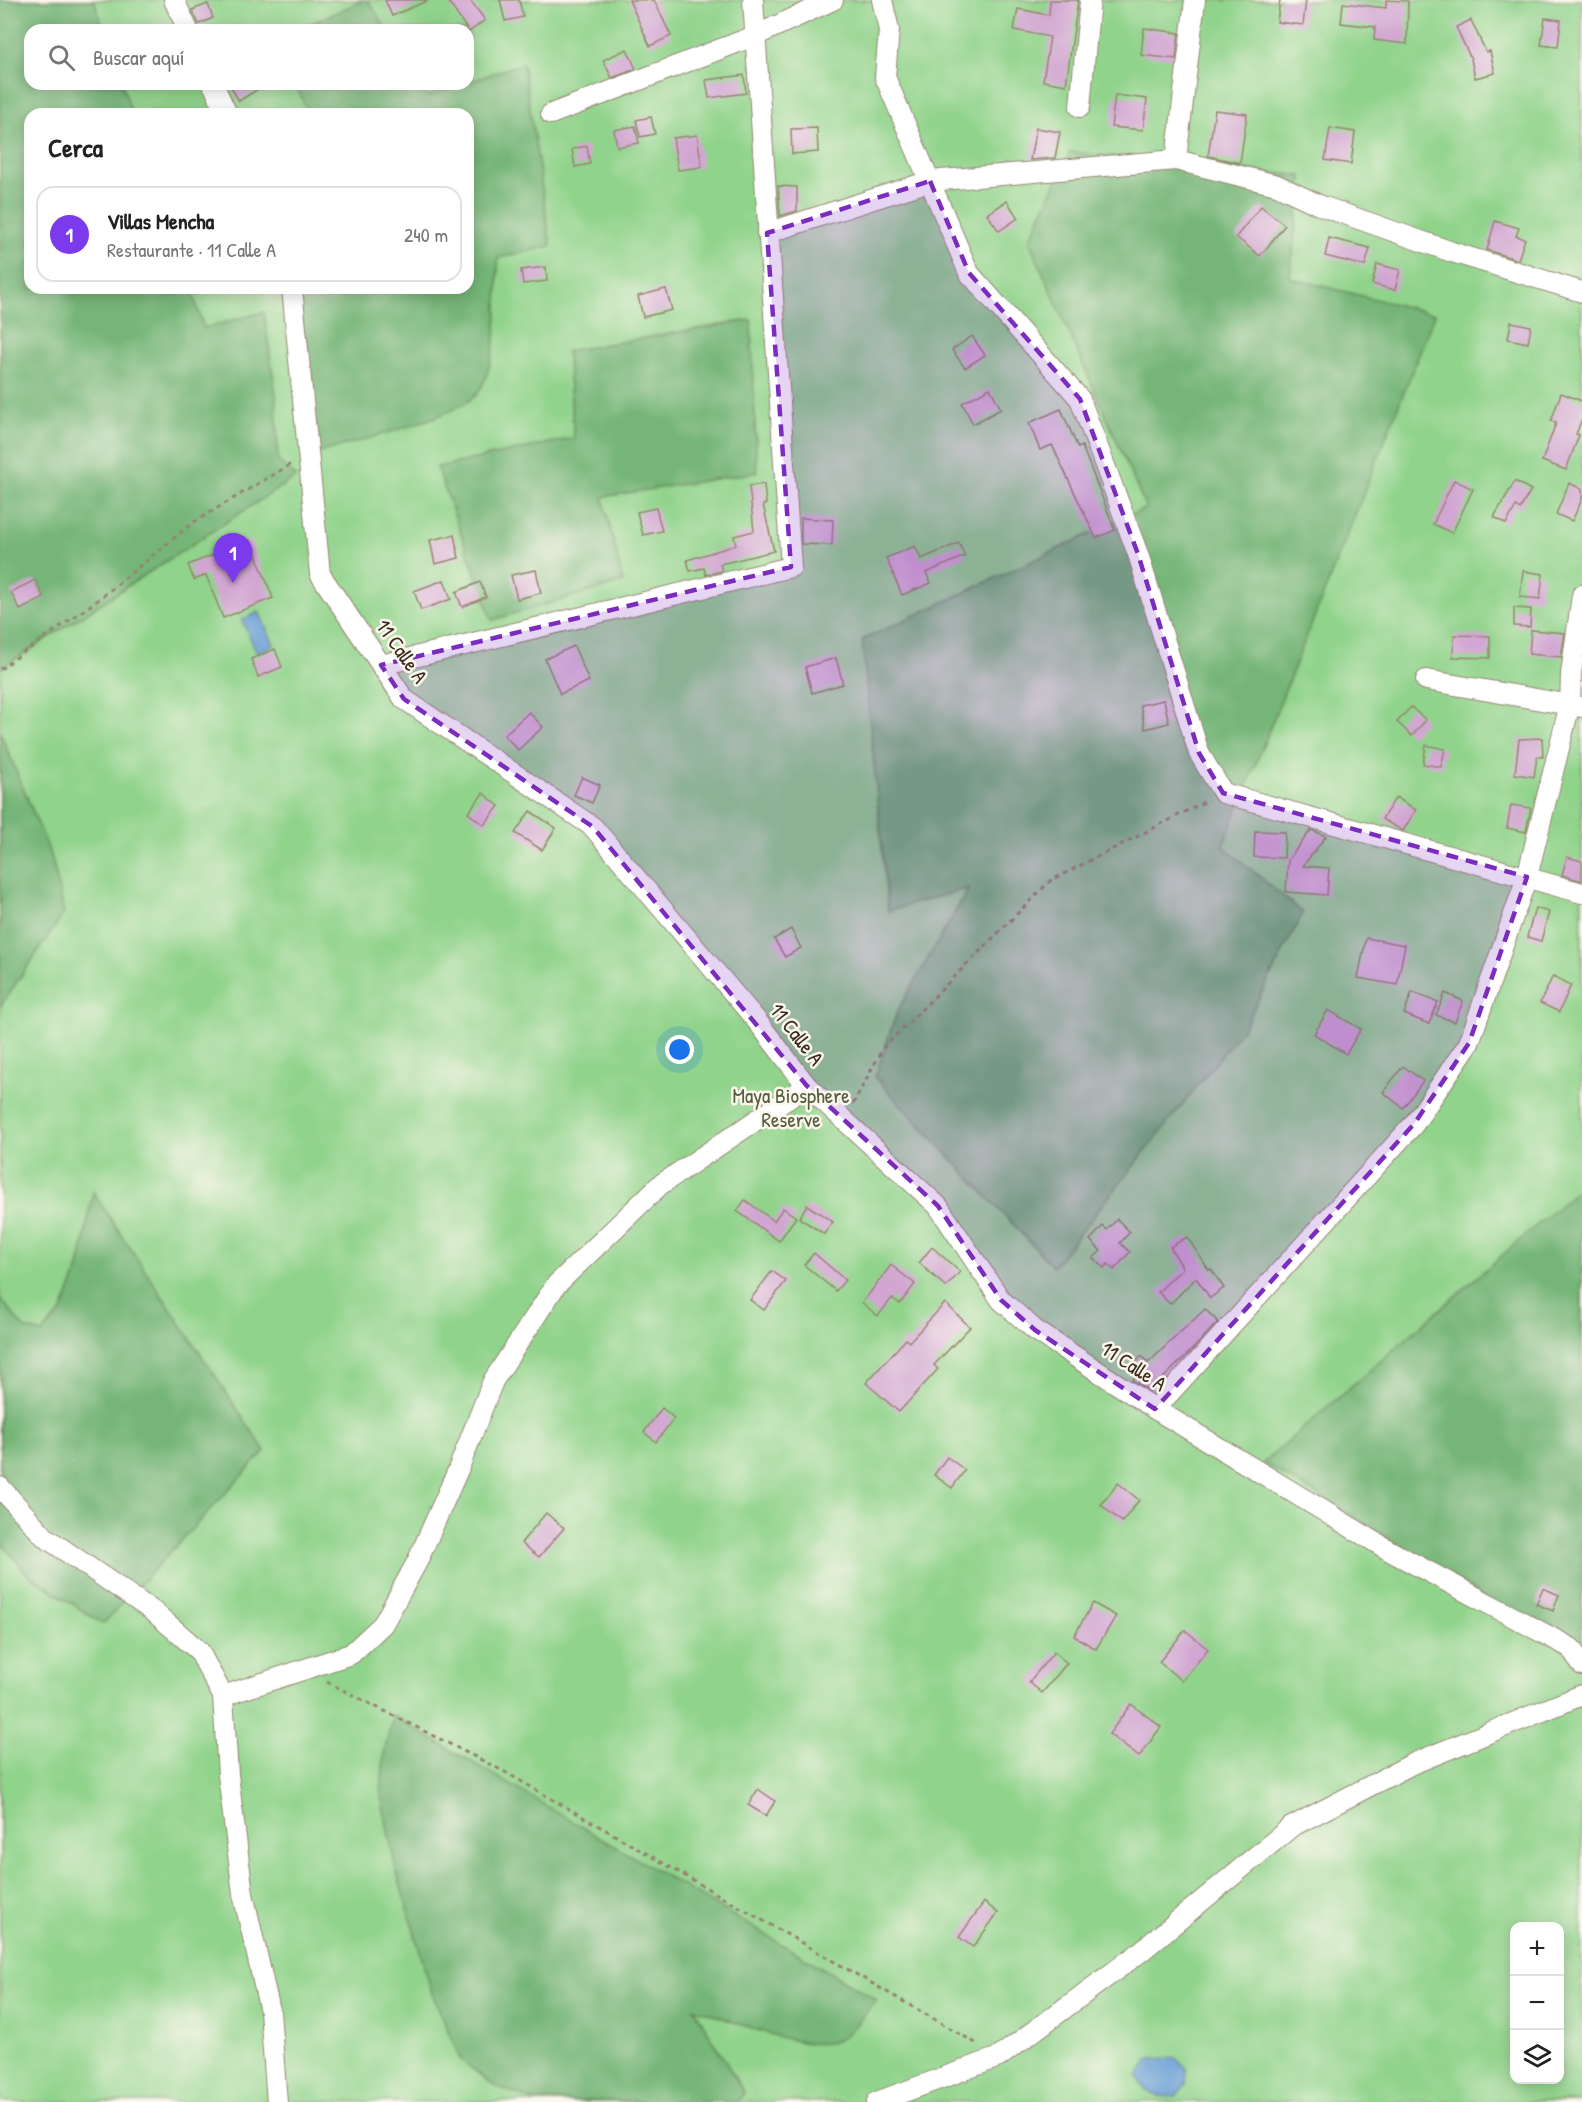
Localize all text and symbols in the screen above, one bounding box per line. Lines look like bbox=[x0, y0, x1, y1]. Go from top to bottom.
search box bbox=[24, 24, 474, 90]
icon: search bbox=[45, 41, 78, 74]
text: Buscar aquí bbox=[93, 42, 185, 72]
text: Cerca bbox=[48, 130, 103, 165]
text: Villas Mencha bbox=[107, 206, 214, 236]
text: 1 bbox=[66, 221, 73, 248]
text: 240 m bbox=[404, 221, 448, 248]
text: Restaurante · 11 Calle A bbox=[107, 236, 276, 263]
pin: 1 bbox=[214, 534, 252, 583]
street label: 11 Calle A bbox=[369, 613, 435, 689]
street label: 11 Calle A bbox=[763, 997, 831, 1071]
your location bbox=[665, 1035, 694, 1064]
park label: Maya Biosphere Reserve bbox=[732, 1081, 850, 1134]
street label: 11 Calle A bbox=[1096, 1334, 1172, 1398]
map controls bbox=[1510, 1922, 1564, 2084]
button: + bbox=[1510, 1922, 1564, 1976]
button: − bbox=[1510, 1976, 1564, 2030]
button: layers bbox=[1510, 2030, 1564, 2084]

